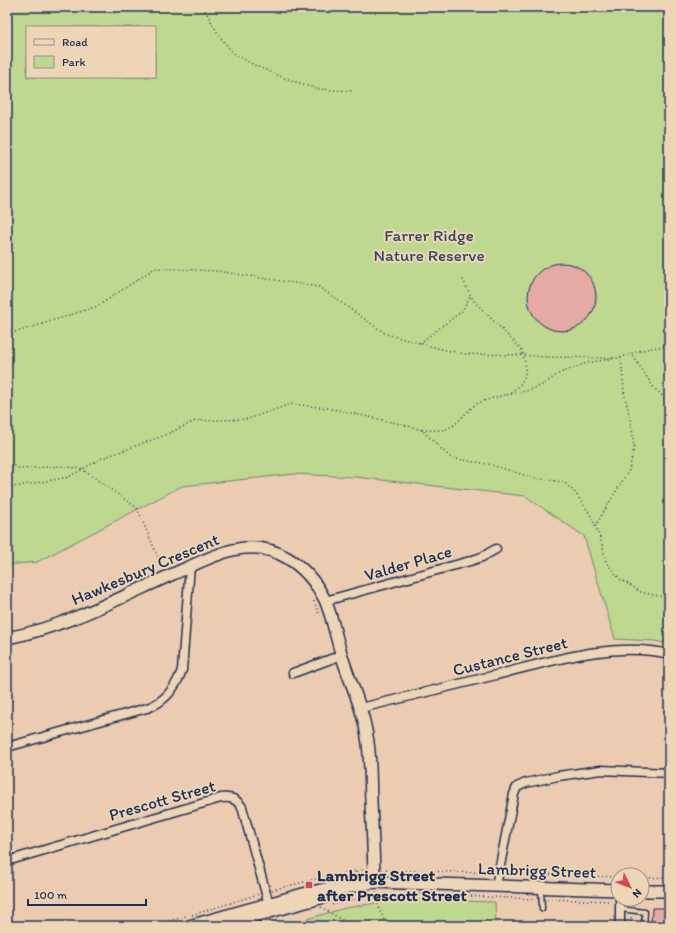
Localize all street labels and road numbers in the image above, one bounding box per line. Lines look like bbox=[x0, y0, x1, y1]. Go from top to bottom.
street label: Hawkesbury Crescent bbox=[68, 529, 222, 609]
street label: Valder Place bbox=[362, 541, 454, 585]
street label: Custance Street bbox=[451, 632, 569, 680]
street label: Prescott Street bbox=[107, 775, 217, 825]
street label: Lambrigg Street bbox=[478, 858, 597, 882]

